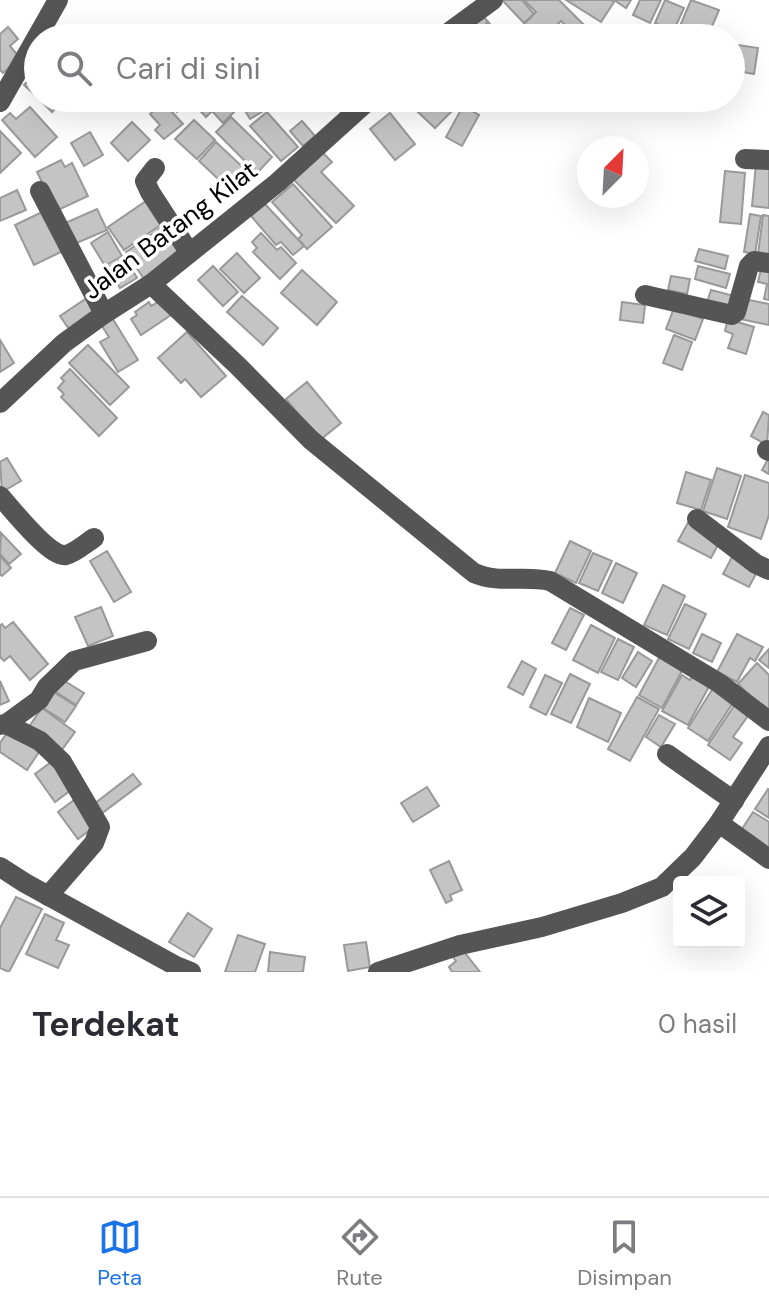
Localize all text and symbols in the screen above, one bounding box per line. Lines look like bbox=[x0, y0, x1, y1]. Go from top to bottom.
search box bbox=[24, 24, 745, 112]
icon: search bbox=[52, 46, 96, 90]
text: Cari di sini bbox=[116, 49, 261, 88]
north arrow bbox=[577, 136, 649, 208]
street label: Jalan Batang Kilat bbox=[76, 153, 264, 307]
map controls bbox=[673, 876, 745, 948]
button: layers bbox=[673, 876, 745, 948]
text: Terdekat bbox=[32, 1002, 180, 1047]
text: 0 hasil bbox=[658, 1007, 737, 1041]
tab: Peta bbox=[97, 1215, 142, 1292]
tab: Rute bbox=[336, 1215, 383, 1292]
tab: Disimpan bbox=[577, 1215, 672, 1292]

